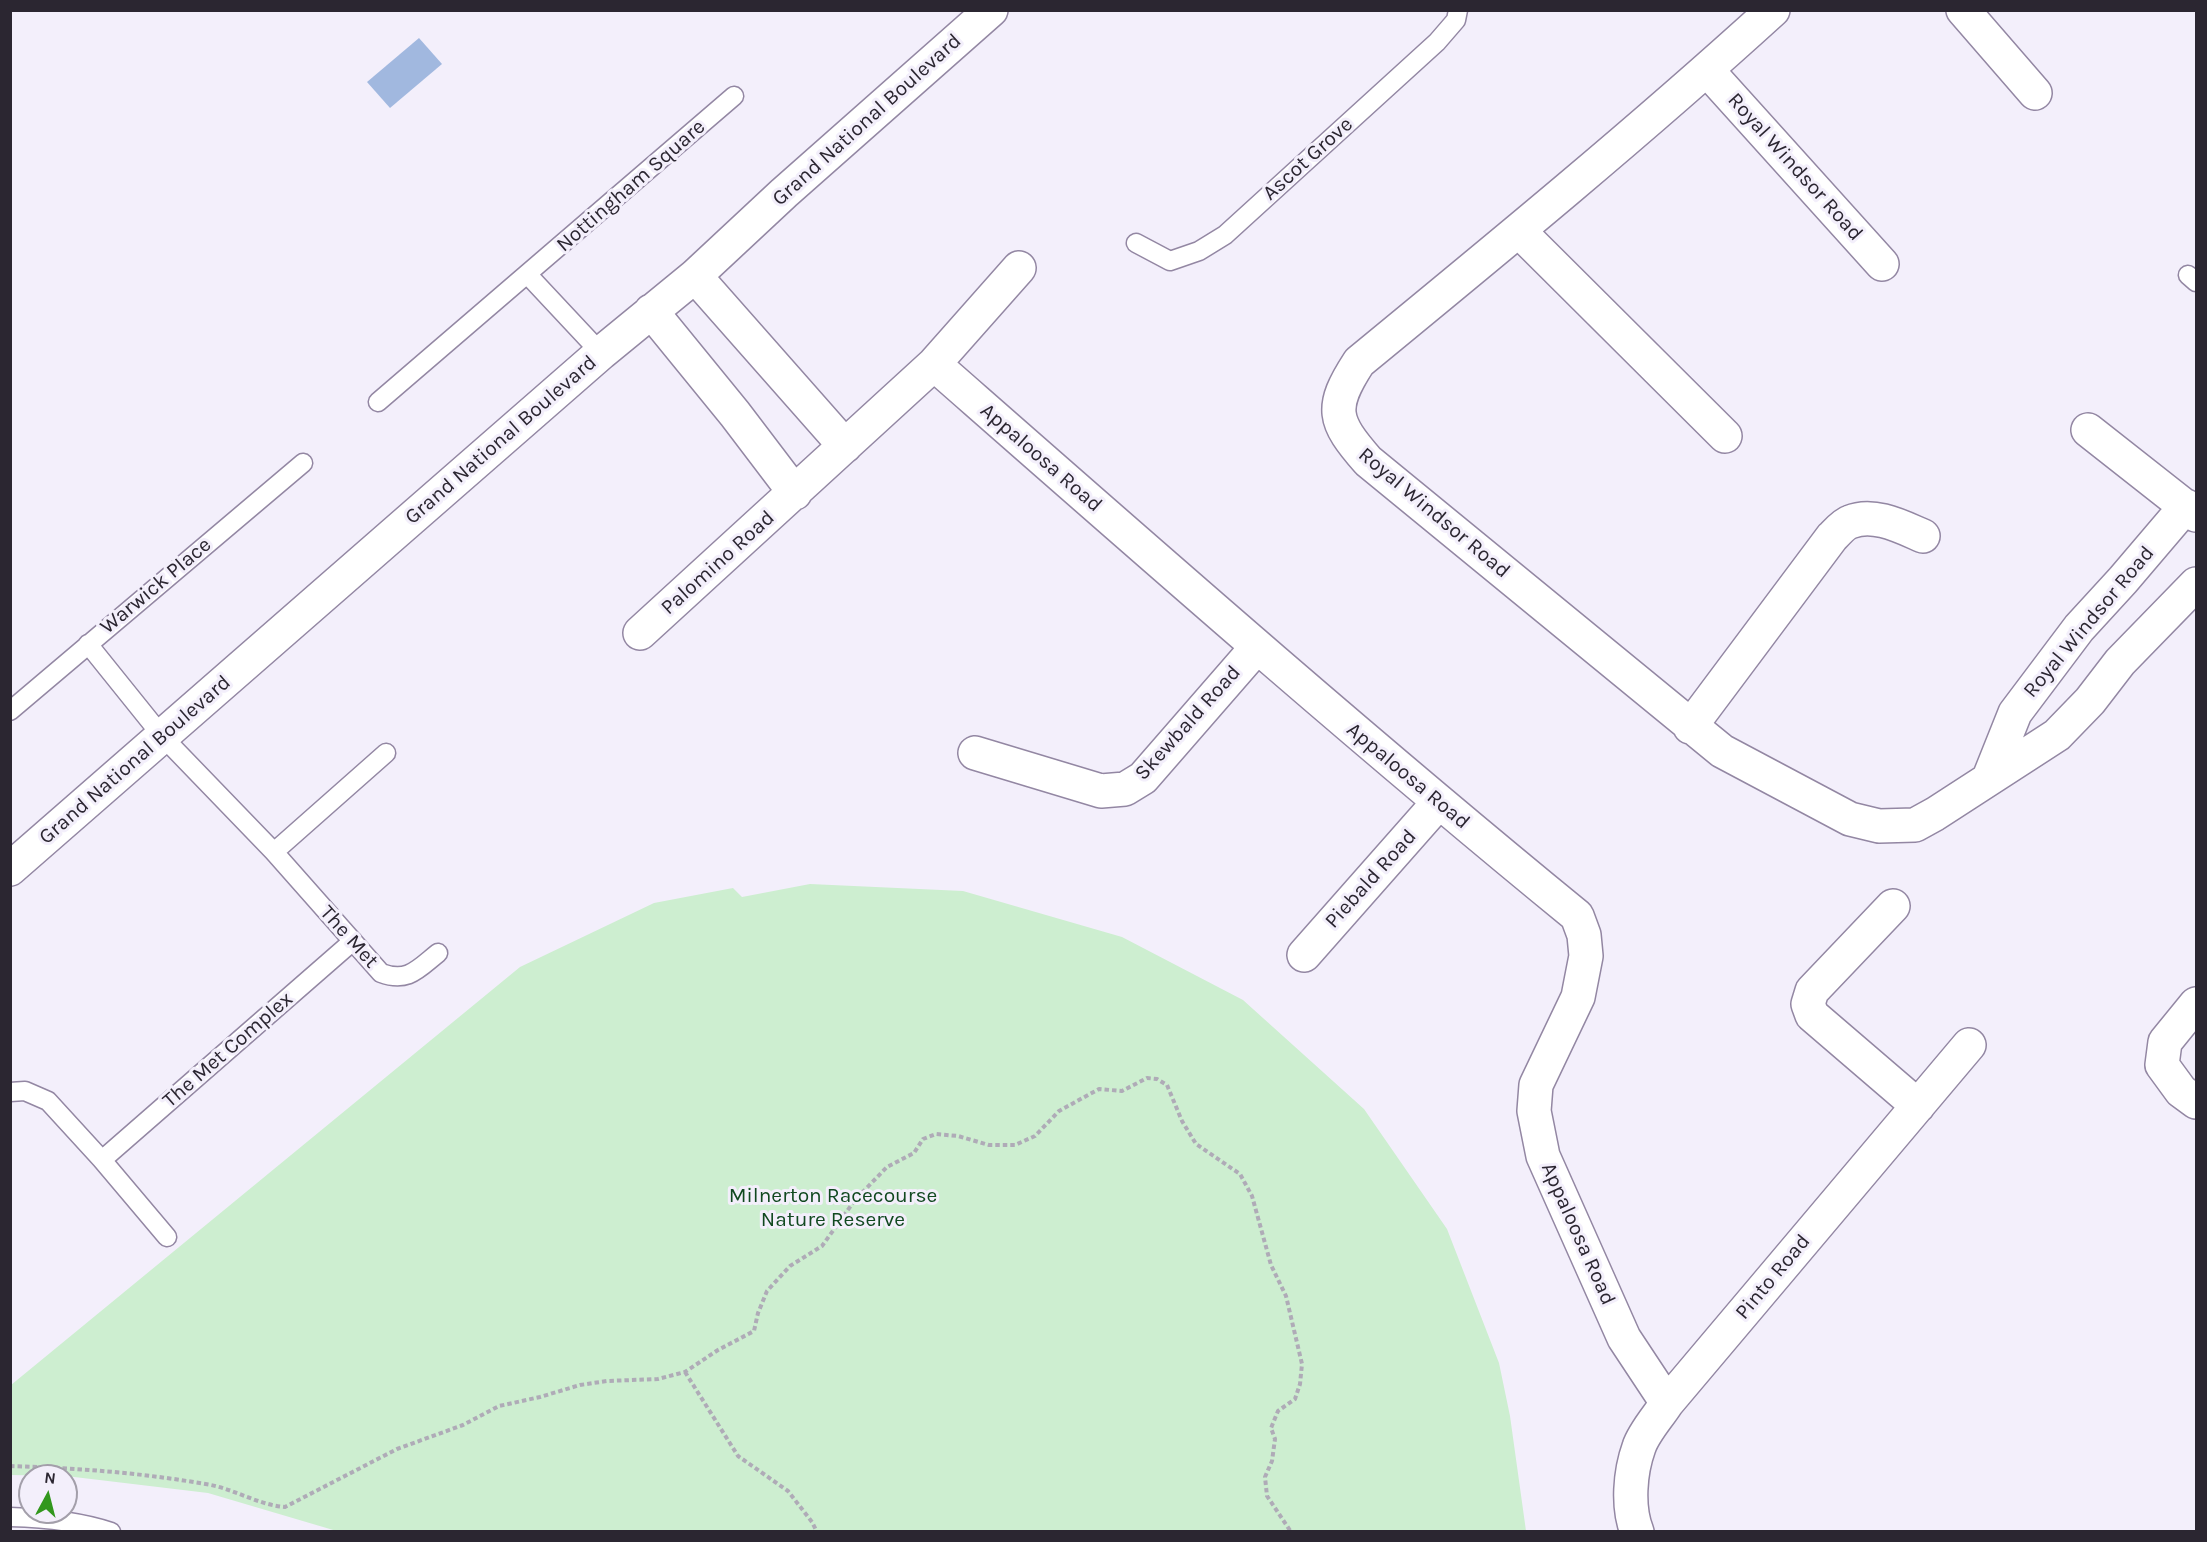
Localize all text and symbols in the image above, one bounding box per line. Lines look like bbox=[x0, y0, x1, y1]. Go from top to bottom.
street label: Grand National Boulevard bbox=[767, 29, 967, 211]
street label: Royal Windsor Road bbox=[1722, 88, 1868, 246]
street label: Ascot Grove bbox=[1258, 112, 1358, 206]
street label: Nottingham Square bbox=[551, 115, 711, 257]
street label: Grand National Boulevard bbox=[400, 350, 602, 530]
street label: Appaloosa Road bbox=[975, 398, 1107, 518]
street label: Royal Windsor Road bbox=[1353, 442, 1515, 584]
street label: Palomino Road bbox=[656, 505, 780, 621]
street label: Warwick Place bbox=[95, 532, 217, 640]
street label: Royal Windsor Road bbox=[2018, 541, 2160, 703]
street label: Skewbald Road bbox=[1130, 660, 1246, 786]
street label: Grand National Boulevard bbox=[34, 670, 236, 850]
street label: Appaloosa Road bbox=[1341, 717, 1475, 835]
street label: Piebald Road bbox=[1320, 824, 1422, 934]
street label: The Met bbox=[314, 901, 384, 973]
street label: The Met Complex bbox=[158, 987, 298, 1113]
street label: Appaloosa Road bbox=[1535, 1159, 1621, 1309]
park label: Milnerton Racecourse Nature Reserve bbox=[729, 1183, 937, 1233]
street label: Pinto Road bbox=[1730, 1229, 1816, 1325]
north arrow bbox=[18, 1464, 78, 1524]
text: N bbox=[43, 1467, 57, 1488]

